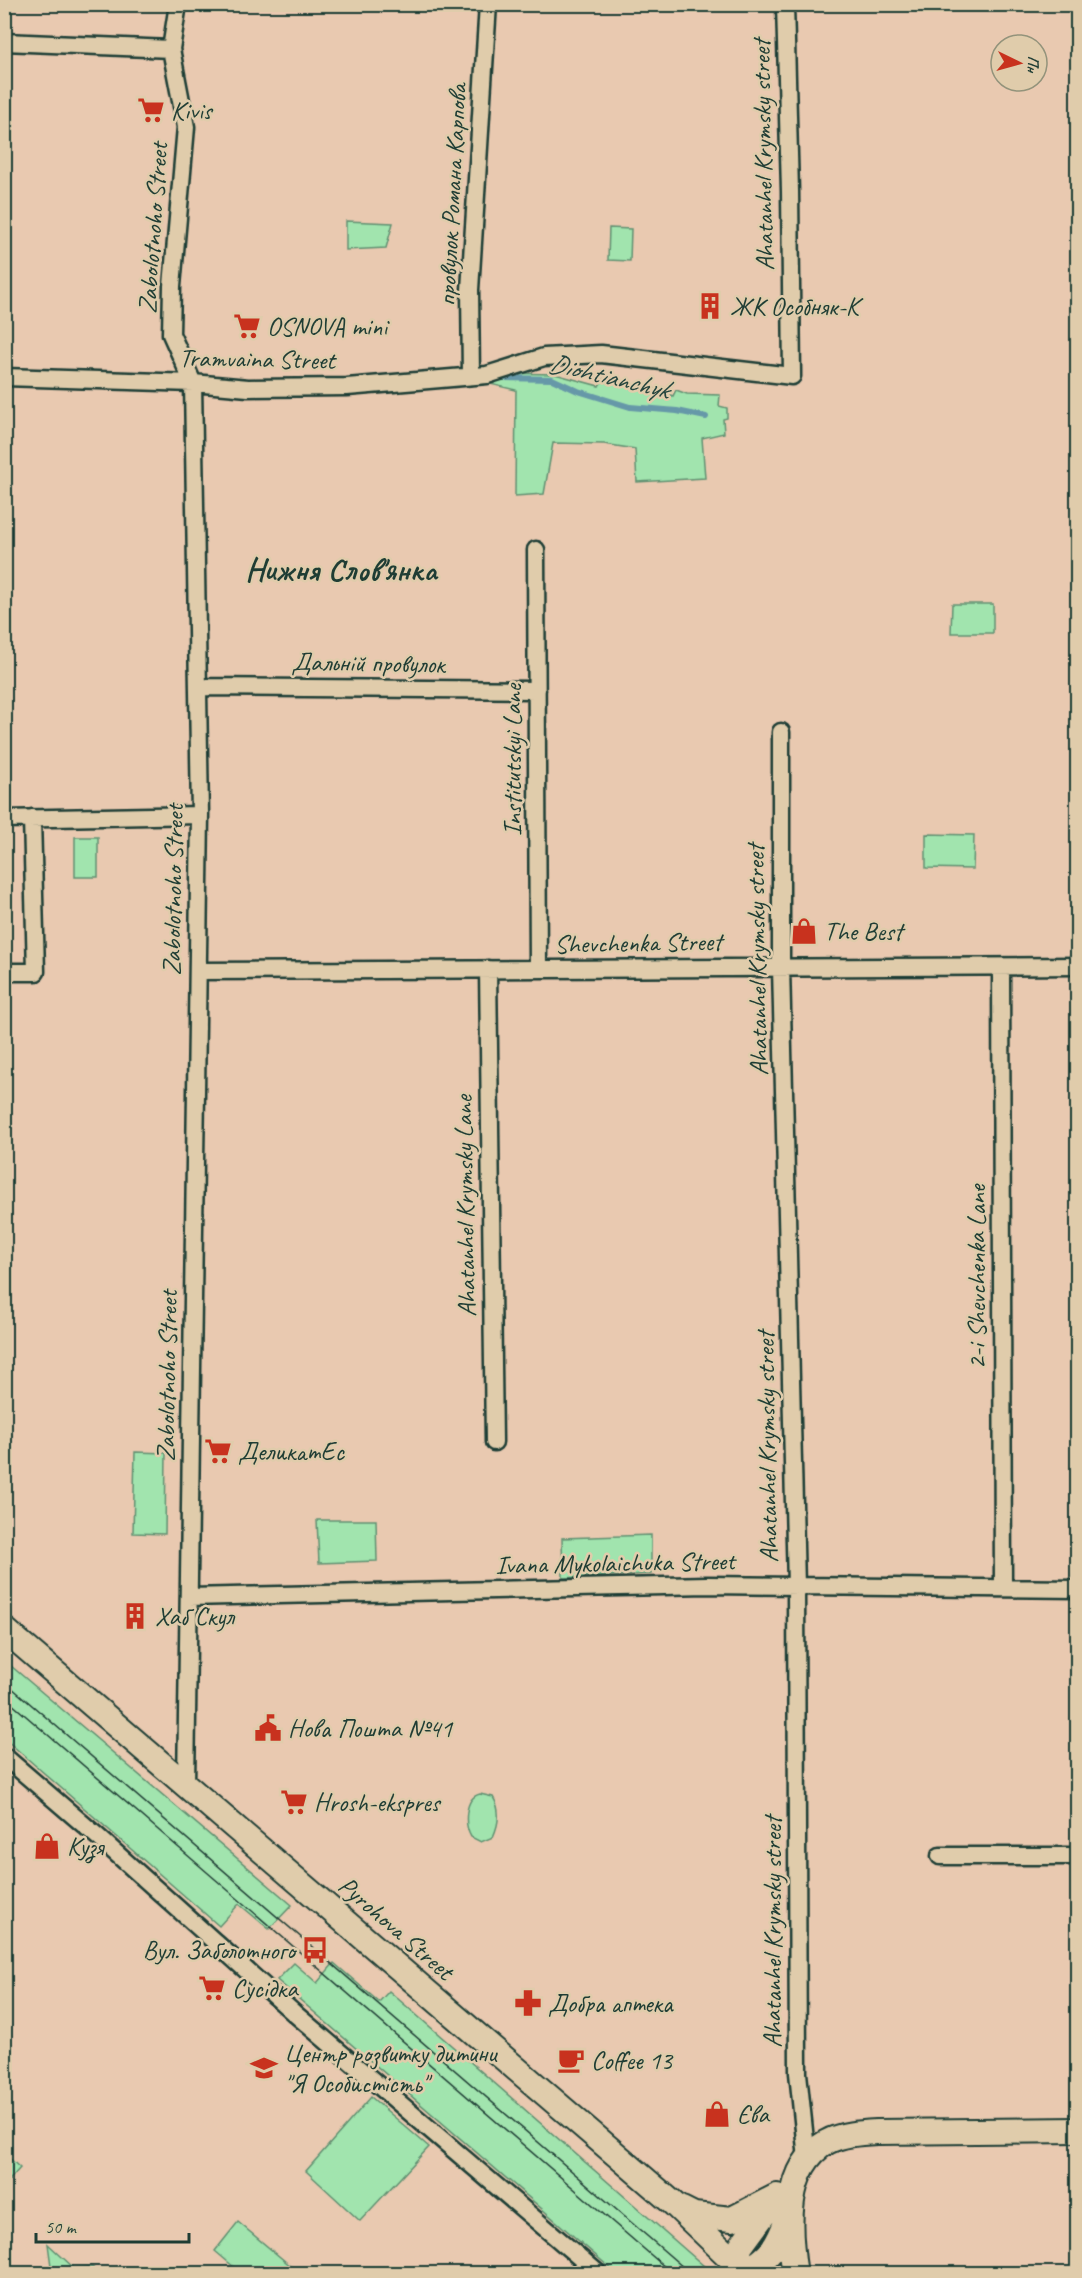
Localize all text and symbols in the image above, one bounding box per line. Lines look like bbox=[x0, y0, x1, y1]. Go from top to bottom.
north arrow bbox=[989, 33, 1049, 93]
street label: Ahatanhel Krymsky street bbox=[744, 36, 782, 271]
text: Пн bbox=[1022, 55, 1044, 74]
street label: провулок Романа Карпова bbox=[430, 81, 474, 307]
place label: Kivis bbox=[171, 94, 214, 127]
supermarket icon: Kivis bbox=[136, 95, 166, 125]
street label: Zabolotnoho Street bbox=[131, 139, 176, 315]
place label: ЖК Особняк-К bbox=[730, 290, 864, 323]
building icon: ЖК Особняк-К bbox=[695, 291, 725, 321]
place label: OSNOVA mini bbox=[267, 310, 390, 343]
supermarket icon: OSNOVA mini bbox=[232, 311, 262, 341]
street label: Tramvaina Street bbox=[179, 341, 338, 377]
water label: Diohtianchyk bbox=[546, 346, 677, 407]
district label: Нижня Слов'янка bbox=[245, 549, 439, 590]
street label: Дальній провулок bbox=[291, 645, 448, 681]
street label: Institutskyi Lane bbox=[496, 682, 529, 836]
street label: Zabolotnoho Street bbox=[155, 802, 191, 976]
street label: Ahatanhel Krymsky street bbox=[738, 841, 776, 1076]
place label: The Best bbox=[824, 915, 906, 948]
shop icon: The Best bbox=[789, 916, 819, 946]
street label: Shevchenka Street bbox=[554, 925, 725, 961]
street label: Ahatanhel Krymsky Lane bbox=[447, 1093, 483, 1317]
street label: 2-i Shevchenka Lane bbox=[960, 1183, 993, 1369]
street label: Zabolotnoho Street bbox=[149, 1288, 185, 1462]
street label: Ahatanhel Krymsky street bbox=[748, 1328, 786, 1563]
place label: ДеликатЕс bbox=[238, 1435, 346, 1468]
supermarket icon: ДеликатЕс bbox=[203, 1436, 233, 1466]
street label: Ivana Mykolaichuka Street bbox=[495, 1544, 737, 1582]
place label: Хаб Скул bbox=[155, 1600, 236, 1633]
building icon: Хаб Скул bbox=[120, 1601, 150, 1631]
place label: Нова Пошта №41 bbox=[288, 1712, 454, 1745]
public building icon: Нова Пошта №41 bbox=[253, 1713, 283, 1743]
place label: Hrosh-ekspres bbox=[314, 1786, 442, 1819]
supermarket icon: Hrosh-ekspres bbox=[279, 1787, 309, 1817]
street label: Ahatanhel Krymsky street bbox=[756, 1813, 789, 2048]
place label: Кузя bbox=[67, 1830, 105, 1864]
shop icon: Кузя bbox=[32, 1831, 62, 1861]
street label: Pyrohova Street bbox=[332, 1869, 462, 1989]
place label: Вул. Заболотного bbox=[143, 1934, 298, 1967]
bus stop icon: Вул. Заболотного bbox=[300, 1935, 330, 1965]
place label: Сусідка bbox=[232, 1972, 299, 2005]
supermarket icon: Сусідка bbox=[197, 1973, 227, 2003]
place label: Добра аптека bbox=[548, 1987, 674, 2020]
pharmacy icon: Добра аптека bbox=[513, 1988, 543, 2018]
place label: Центр розвитку дитини "Я Особистість" bbox=[284, 2037, 498, 2100]
place label: Coffee 13 bbox=[591, 2044, 674, 2077]
cafe icon: Coffee 13 bbox=[556, 2045, 586, 2075]
school or university icon: Центр розвитку дитини "Я Особистість" bbox=[249, 2053, 279, 2083]
place label: Єва bbox=[737, 2098, 770, 2131]
shop icon: Єва bbox=[702, 2099, 732, 2129]
scale bar bbox=[36, 2206, 189, 2244]
text: 50 m bbox=[45, 2216, 78, 2238]

